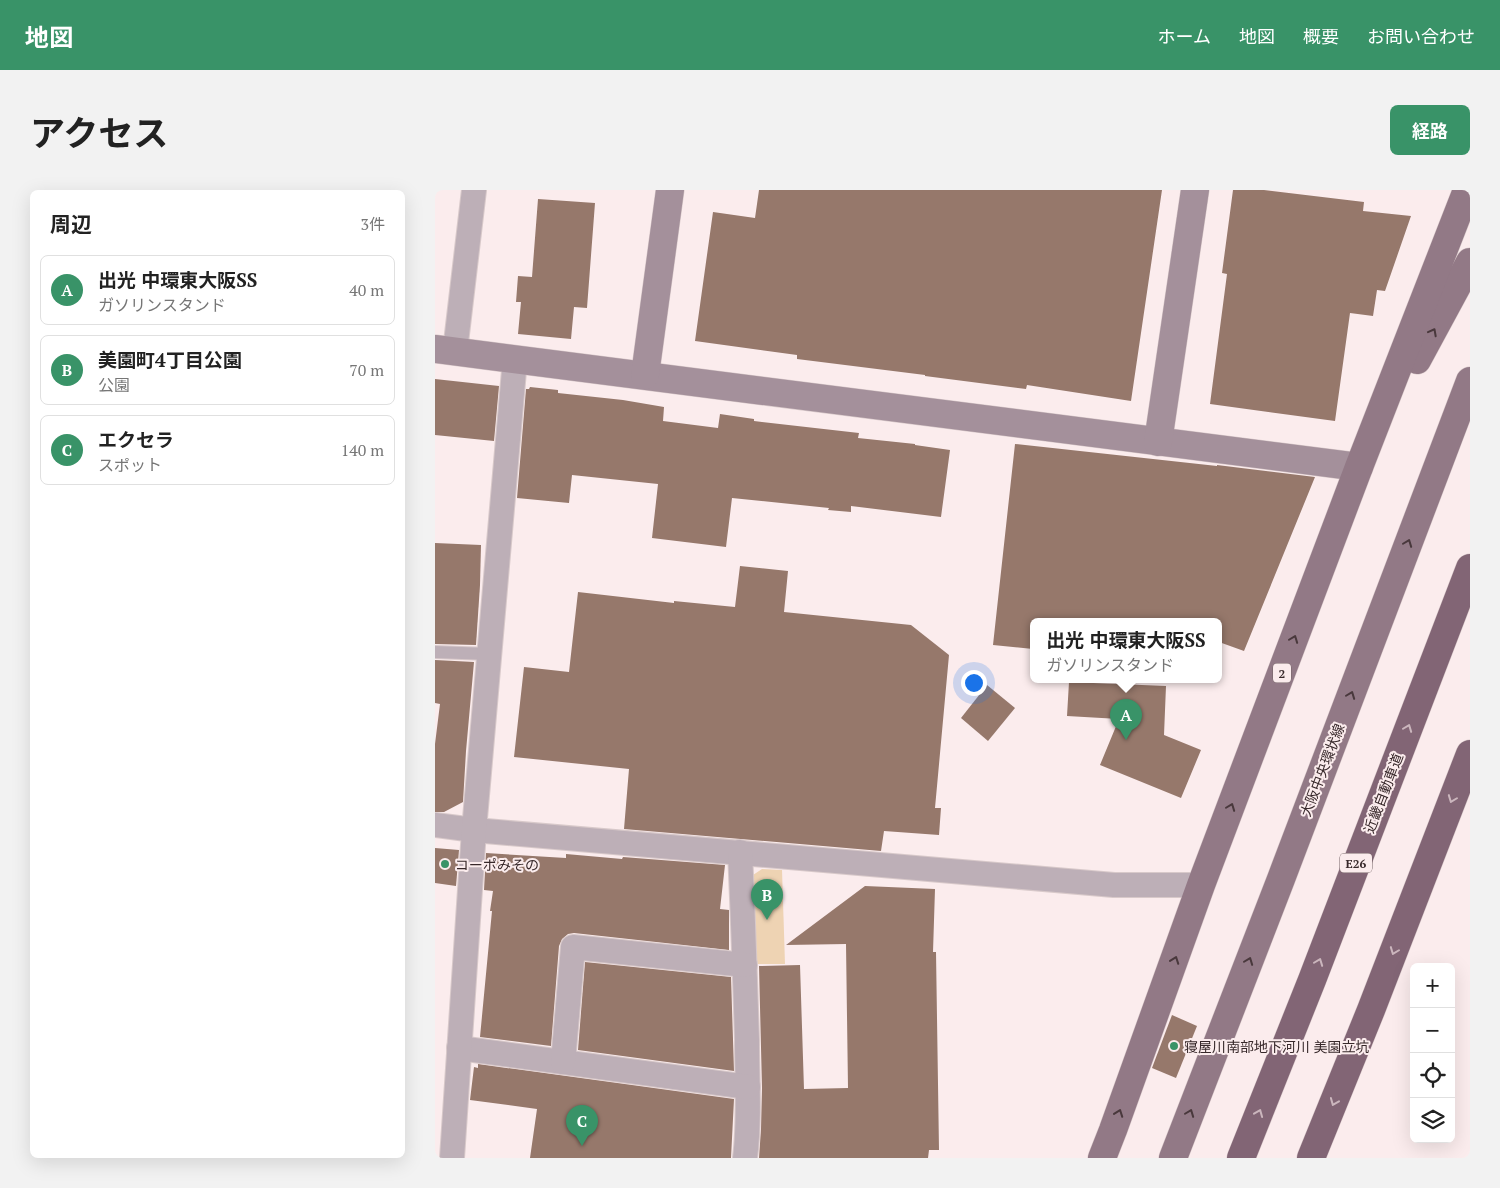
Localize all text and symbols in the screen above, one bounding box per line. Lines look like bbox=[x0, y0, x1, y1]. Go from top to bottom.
text: 地図 bbox=[25, 21, 73, 53]
text: ホーム bbox=[1158, 24, 1211, 48]
text: 地図 bbox=[1239, 24, 1275, 48]
text: 概要 bbox=[1303, 24, 1339, 48]
text: お問い合わせ bbox=[1367, 24, 1475, 48]
button: 経路 bbox=[1390, 105, 1470, 155]
text: アクセス bbox=[30, 110, 168, 156]
text: 周辺 bbox=[50, 210, 92, 238]
text: 3件 bbox=[360, 213, 385, 235]
text: 出光 中環東大阪SS bbox=[98, 267, 257, 292]
text: A bbox=[61, 279, 73, 301]
text: 40 m bbox=[349, 279, 384, 301]
text: ガソリンスタンド bbox=[98, 294, 226, 316]
one-way arrow bbox=[1426, 328, 1436, 337]
text: 美園町4丁目公園 bbox=[98, 347, 242, 372]
text: B bbox=[62, 359, 72, 381]
text: 70 m bbox=[349, 359, 384, 381]
text: 公園 bbox=[98, 374, 130, 396]
text: エクセラ bbox=[98, 427, 174, 452]
text: C bbox=[62, 439, 72, 461]
text: 140 m bbox=[341, 439, 384, 461]
text: スポット bbox=[98, 454, 162, 476]
one-way arrow bbox=[1402, 539, 1413, 548]
popup bbox=[1030, 618, 1222, 683]
text: 出光 中環東大阪SS bbox=[1046, 627, 1206, 652]
one-way arrow bbox=[1288, 635, 1299, 644]
text: ガソリンスタンド bbox=[1046, 654, 1174, 676]
road number: 2 bbox=[1273, 663, 1291, 682]
your location bbox=[961, 670, 987, 696]
one-way arrow bbox=[1345, 691, 1355, 700]
pin: A bbox=[1110, 699, 1142, 740]
street label: 大阪中央環状線 bbox=[1296, 721, 1348, 819]
one-way arrow bbox=[1402, 724, 1413, 733]
street label: 近畿自動車道 bbox=[1359, 750, 1407, 836]
one-way arrow bbox=[1448, 794, 1459, 803]
one-way arrow bbox=[1225, 804, 1235, 812]
road number: E26 bbox=[1340, 854, 1372, 872]
place label: コーポみその bbox=[455, 855, 539, 874]
marker: コーポみその bbox=[439, 858, 451, 870]
pin: B bbox=[751, 879, 783, 920]
one-way arrow bbox=[1390, 946, 1400, 955]
one-way arrow bbox=[1169, 956, 1179, 965]
one-way arrow bbox=[1243, 957, 1253, 966]
one-way arrow bbox=[1313, 958, 1323, 966]
map controls bbox=[1410, 963, 1455, 1143]
button: + bbox=[1410, 963, 1455, 1008]
button: − bbox=[1410, 1008, 1455, 1053]
place label: 寝屋川南部地下河川 美園立坑 bbox=[1184, 1037, 1369, 1056]
marker: 寝屋川南部地下河川 美園立坑 bbox=[1168, 1040, 1180, 1052]
button: locate bbox=[1410, 1053, 1455, 1098]
one-way arrow bbox=[1330, 1097, 1340, 1106]
button: layers bbox=[1410, 1098, 1455, 1143]
pin: C bbox=[566, 1105, 598, 1146]
one-way arrow bbox=[1113, 1109, 1123, 1117]
one-way arrow bbox=[1184, 1109, 1194, 1117]
one-way arrow bbox=[1253, 1109, 1263, 1118]

